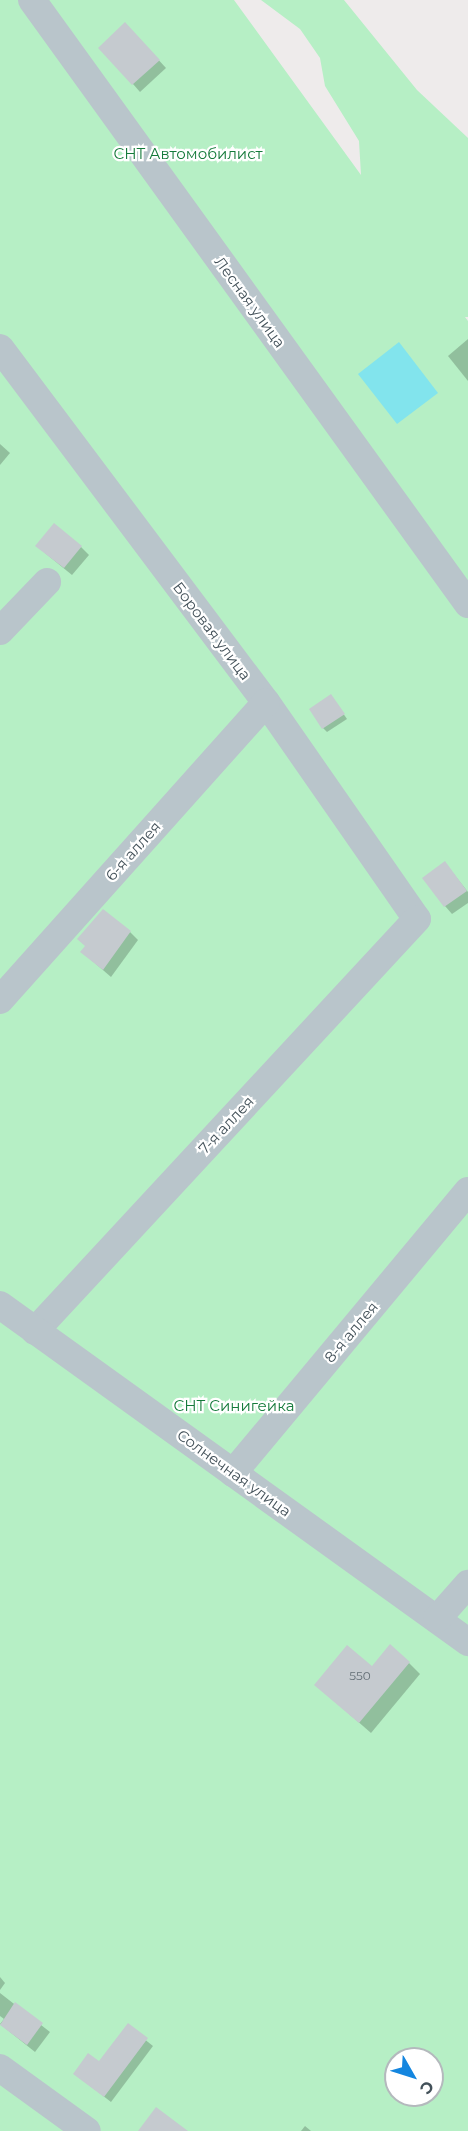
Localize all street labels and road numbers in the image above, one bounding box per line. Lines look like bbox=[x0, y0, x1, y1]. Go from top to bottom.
street label: Лесная улица bbox=[211, 253, 289, 351]
street label: Боровая улица bbox=[169, 578, 255, 684]
street label: 6-я аллея bbox=[102, 818, 164, 884]
street label: 7-я аллея bbox=[195, 1092, 257, 1158]
street label: 8-я аллея bbox=[320, 1298, 382, 1366]
street label: Солнечная улица bbox=[174, 1426, 294, 1520]

